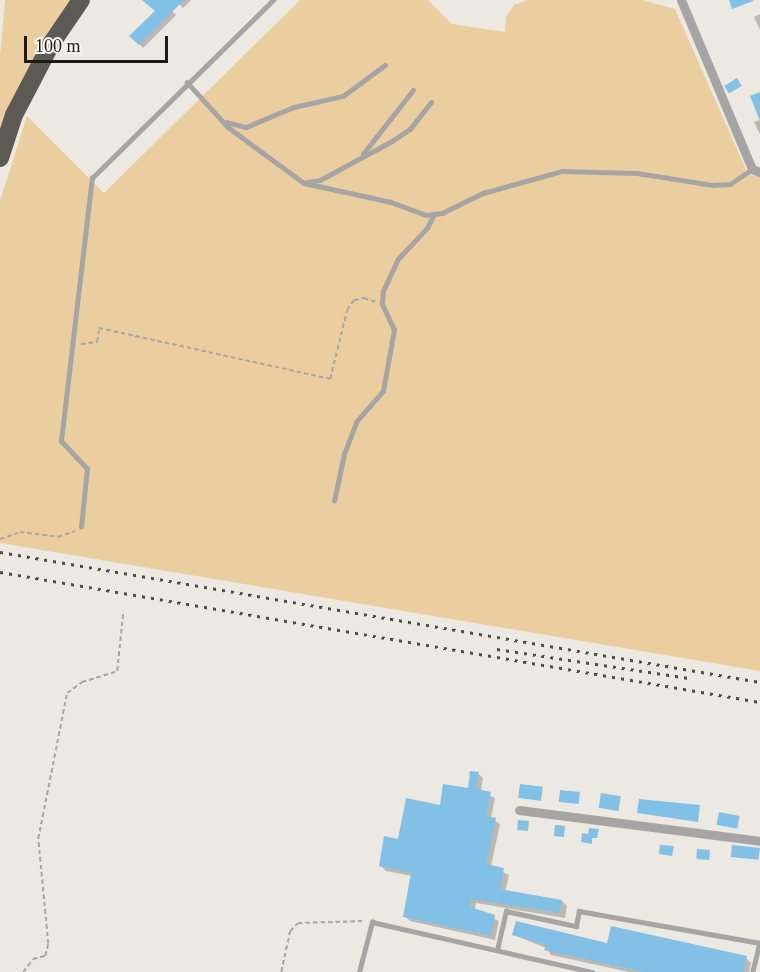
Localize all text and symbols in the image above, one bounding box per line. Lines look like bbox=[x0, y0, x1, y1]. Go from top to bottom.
scale bar bbox=[27, 24, 171, 62]
text: 100 m bbox=[35, 36, 81, 56]

